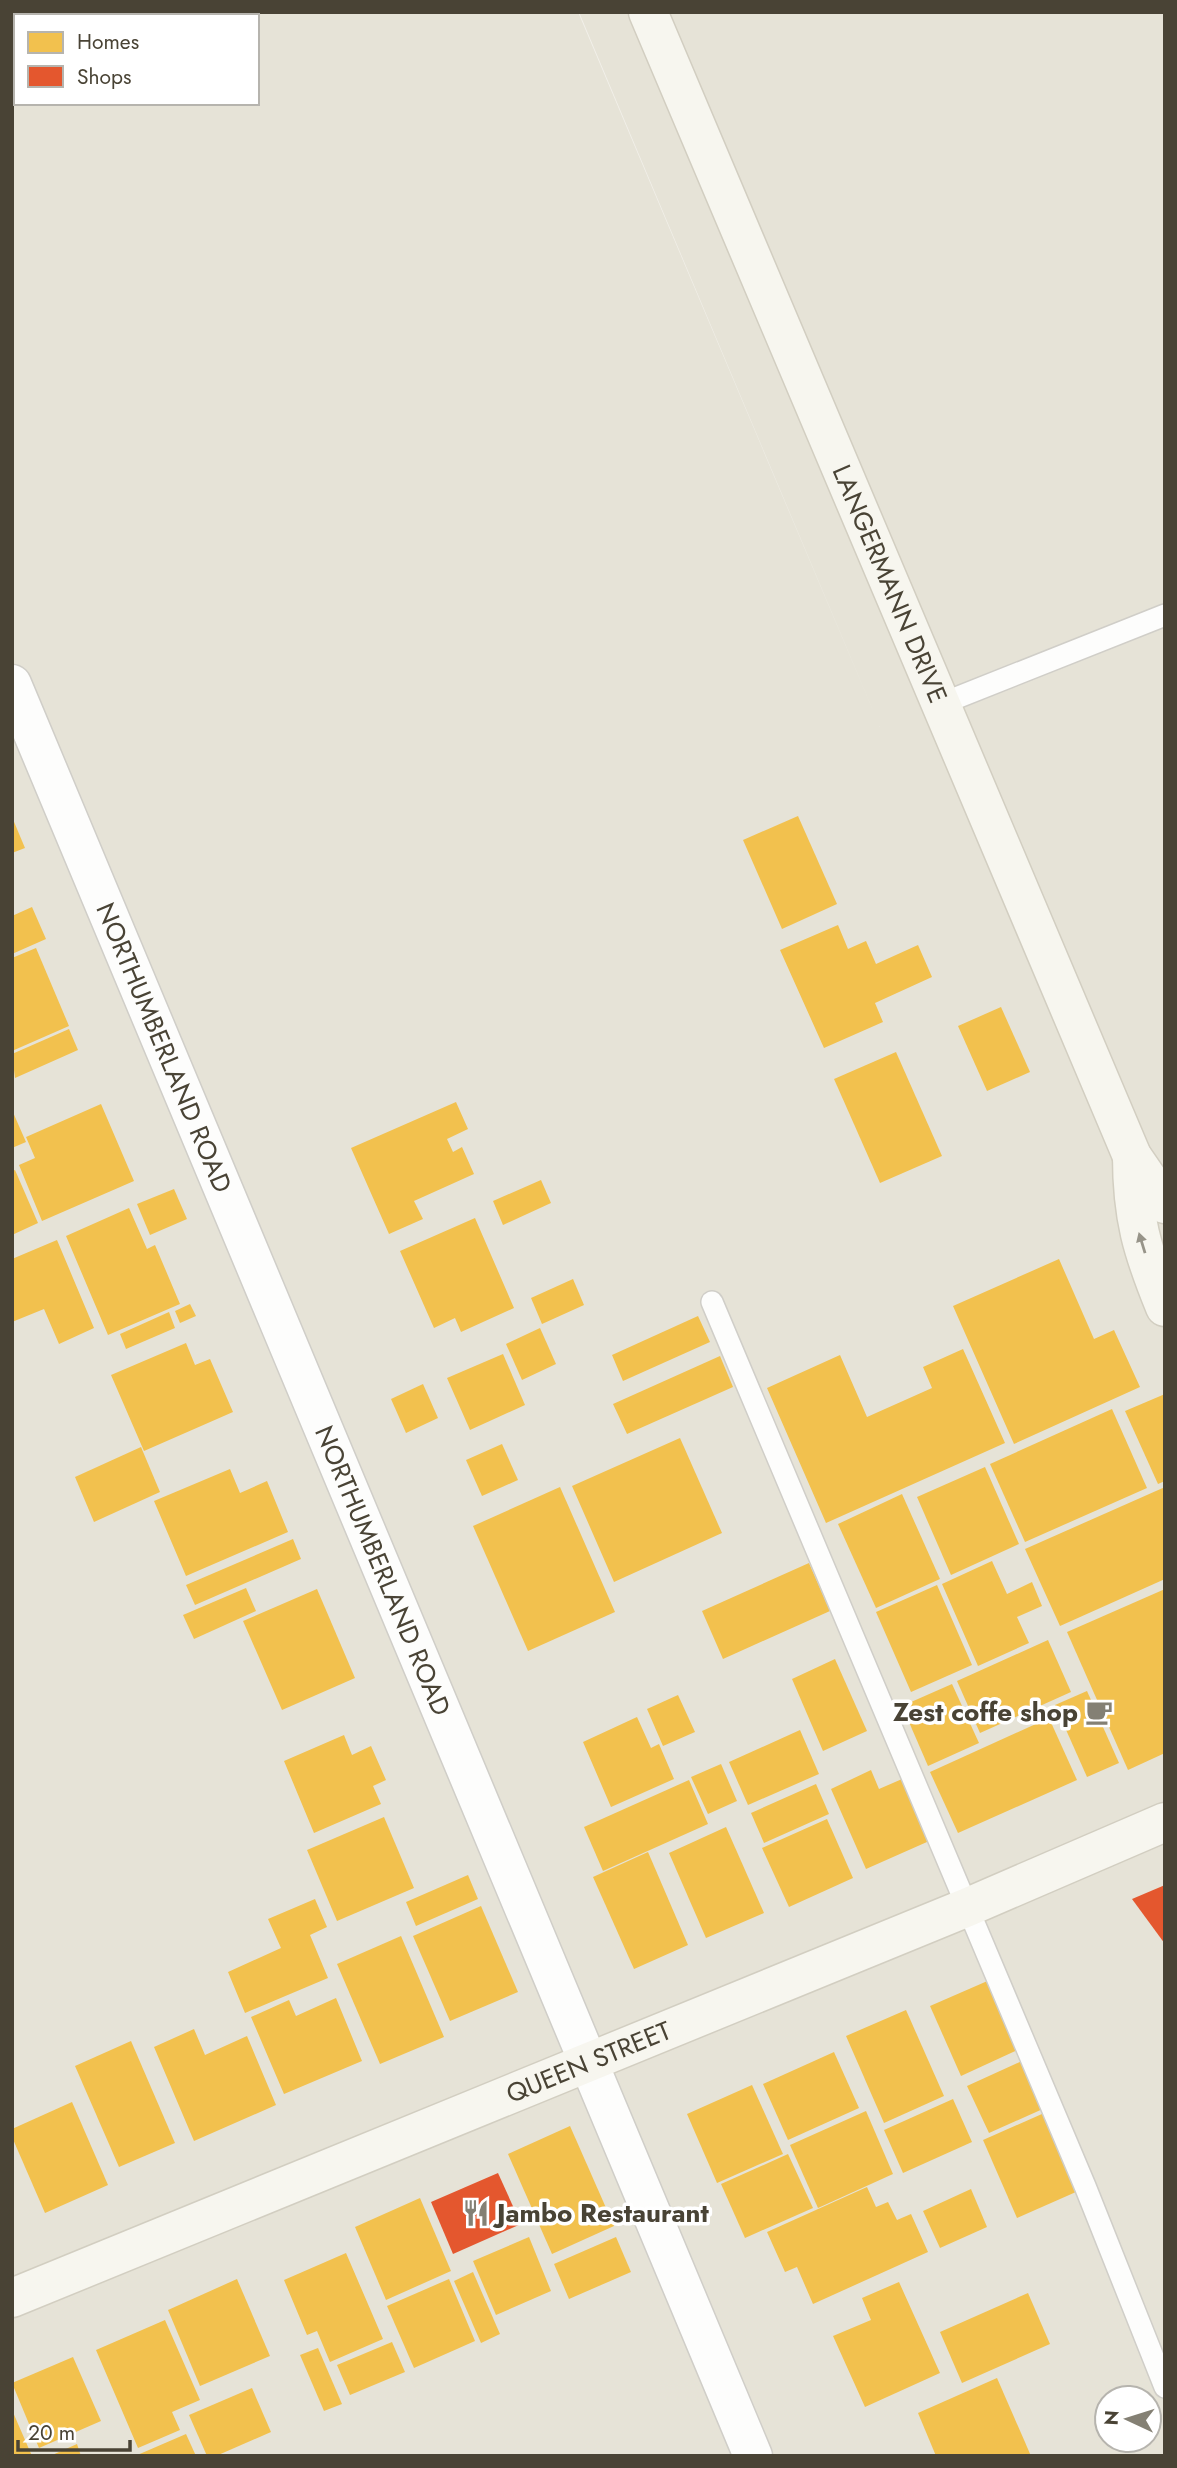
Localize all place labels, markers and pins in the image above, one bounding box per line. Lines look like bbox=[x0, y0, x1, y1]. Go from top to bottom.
place label: Zest coffe shop bbox=[893, 1693, 1078, 1731]
cafe icon: Zest coffe shop bbox=[1084, 1697, 1114, 1727]
place label: Jambo Restaurant bbox=[492, 2194, 710, 2232]
restaurant icon: Jambo Restaurant bbox=[461, 2198, 491, 2228]

